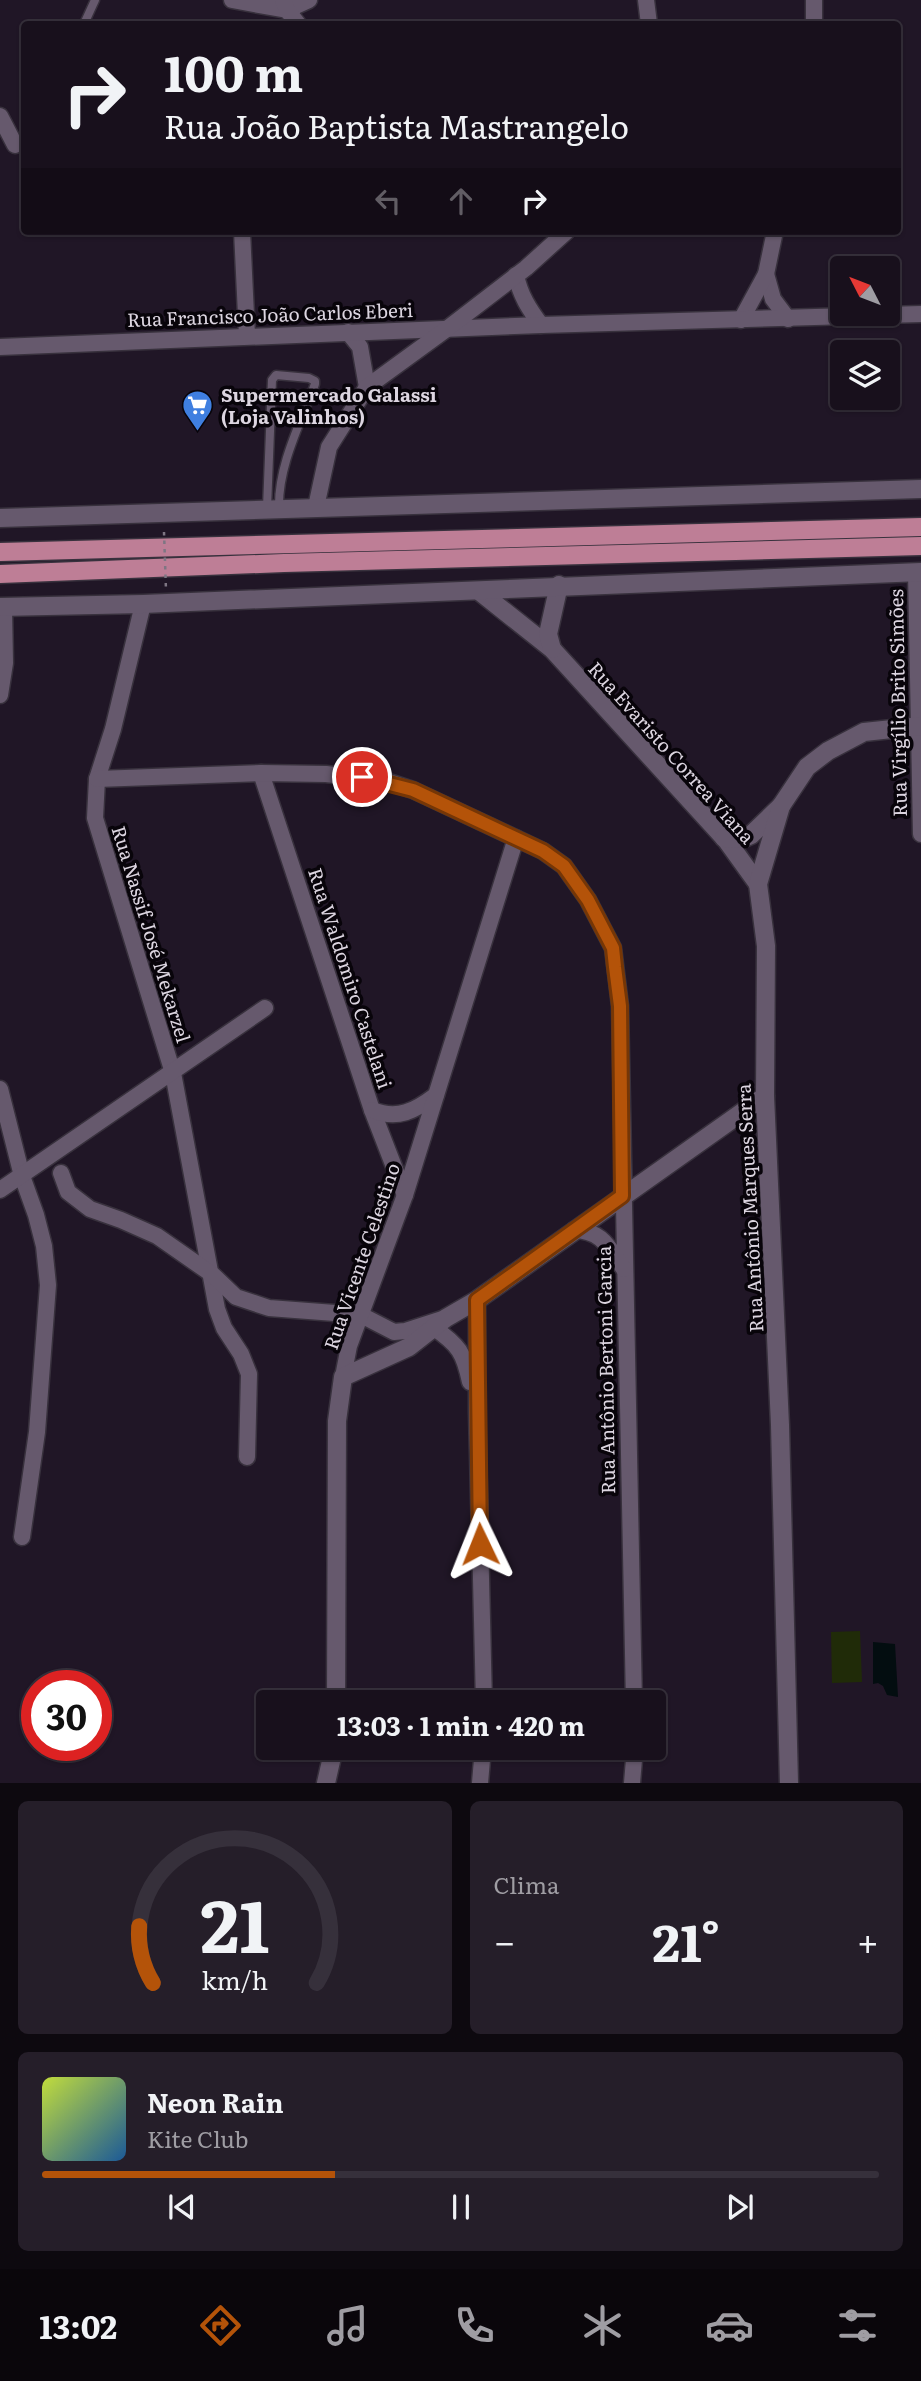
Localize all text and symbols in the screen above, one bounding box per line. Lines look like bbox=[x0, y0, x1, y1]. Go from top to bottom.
text: 100 m bbox=[164, 34, 303, 107]
icon: right bbox=[49, 49, 140, 140]
text: Rua João Baptista Mastrangelo bbox=[164, 101, 629, 149]
icon: left bbox=[369, 182, 407, 220]
icon: ahead bbox=[442, 182, 480, 220]
icon: right bbox=[515, 182, 553, 220]
north arrow bbox=[830, 256, 900, 326]
map controls bbox=[830, 256, 900, 410]
street label: Rua Francisco João Carlos Eberi bbox=[127, 295, 413, 333]
button: layers bbox=[830, 340, 900, 410]
place label: Supermercado Galassi (Loja Valinhos) bbox=[221, 380, 437, 430]
supermarket icon: Supermercado Galassi (Loja Valinhos) bbox=[181, 388, 215, 432]
street label: Rua Virgílio Brito Simões bbox=[881, 588, 913, 817]
street label: Rua Evaristo Correa Viana bbox=[582, 655, 762, 850]
pin bbox=[332, 747, 392, 807]
icon: arrive bbox=[343, 758, 381, 796]
street label: Rua Nassif José Mekarzel bbox=[106, 822, 198, 1046]
street label: Rua Waldomiro Castelani bbox=[302, 864, 400, 1092]
street label: Rua Antônio Marques Serra bbox=[728, 1082, 769, 1333]
street label: Rua Vicente Celestino bbox=[316, 1159, 406, 1353]
street label: Rua Antônio Bertoni Garcia bbox=[589, 1245, 621, 1495]
position arrow bbox=[443, 1507, 517, 1581]
speed limit sign: 30 bbox=[21, 1670, 112, 1761]
text: 13:03 · 1 min · 420 m bbox=[337, 1705, 585, 1744]
text: Clima bbox=[494, 1867, 559, 1901]
text: 21 bbox=[200, 1868, 269, 1976]
text: 21° bbox=[652, 1901, 720, 1978]
text: − bbox=[494, 1911, 516, 1968]
text: + bbox=[857, 1911, 879, 1968]
text: km/h bbox=[201, 1961, 268, 1998]
text: Neon Rain bbox=[147, 2082, 284, 2121]
text: Kite Club bbox=[147, 2121, 248, 2155]
icon: previous bbox=[163, 2188, 201, 2226]
icon: pause bbox=[442, 2188, 480, 2226]
icon: next bbox=[721, 2188, 759, 2226]
text: 13:02 bbox=[39, 2301, 117, 2349]
icon: directions bbox=[196, 2301, 245, 2350]
icon: music bbox=[323, 2301, 372, 2350]
icon: phone bbox=[450, 2301, 499, 2350]
icon: climate bbox=[578, 2301, 627, 2350]
icon: car bbox=[705, 2301, 754, 2350]
icon: filters bbox=[833, 2301, 882, 2350]

